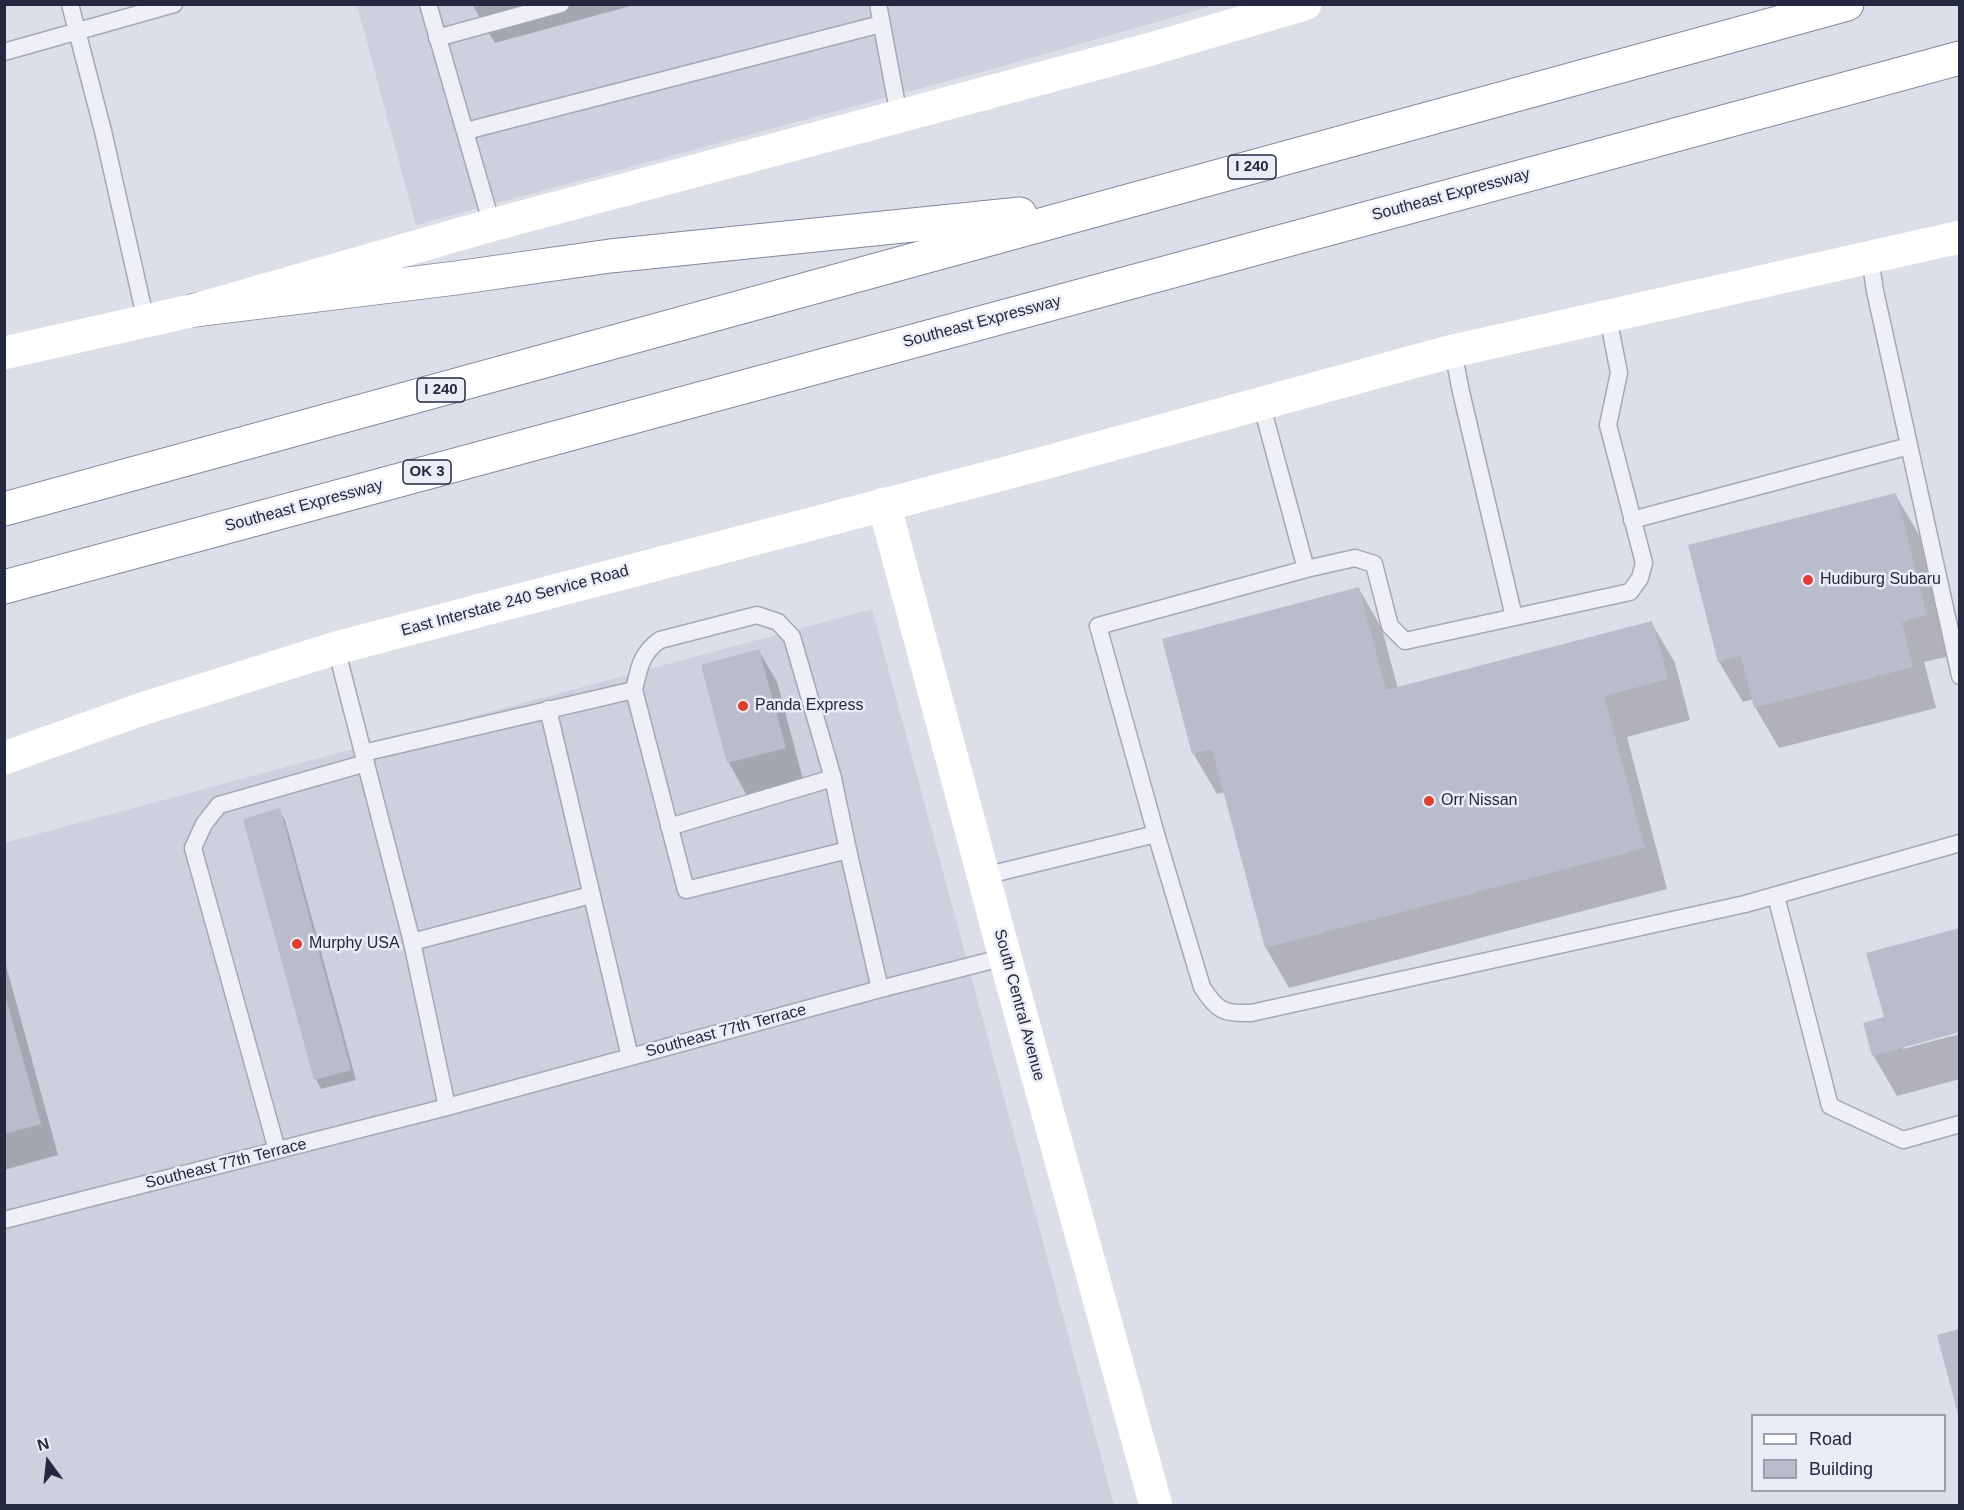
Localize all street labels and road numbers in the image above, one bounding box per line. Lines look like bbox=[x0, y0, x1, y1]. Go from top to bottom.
road number: I 240 bbox=[1228, 155, 1276, 179]
street label: Southeast Expressway bbox=[1370, 165, 1532, 225]
street label: Southeast Expressway bbox=[901, 292, 1063, 352]
road number: I 240 bbox=[417, 378, 465, 402]
road number: OK 3 bbox=[403, 460, 451, 484]
street label: Southeast Expressway bbox=[223, 476, 385, 536]
street label: East Interstate 240 Service Road bbox=[399, 561, 631, 641]
street label: South Central Avenue bbox=[990, 927, 1048, 1083]
street label: Southeast 77th Terrace bbox=[644, 1000, 808, 1062]
street label: Southeast 77th Terrace bbox=[143, 1135, 309, 1193]

